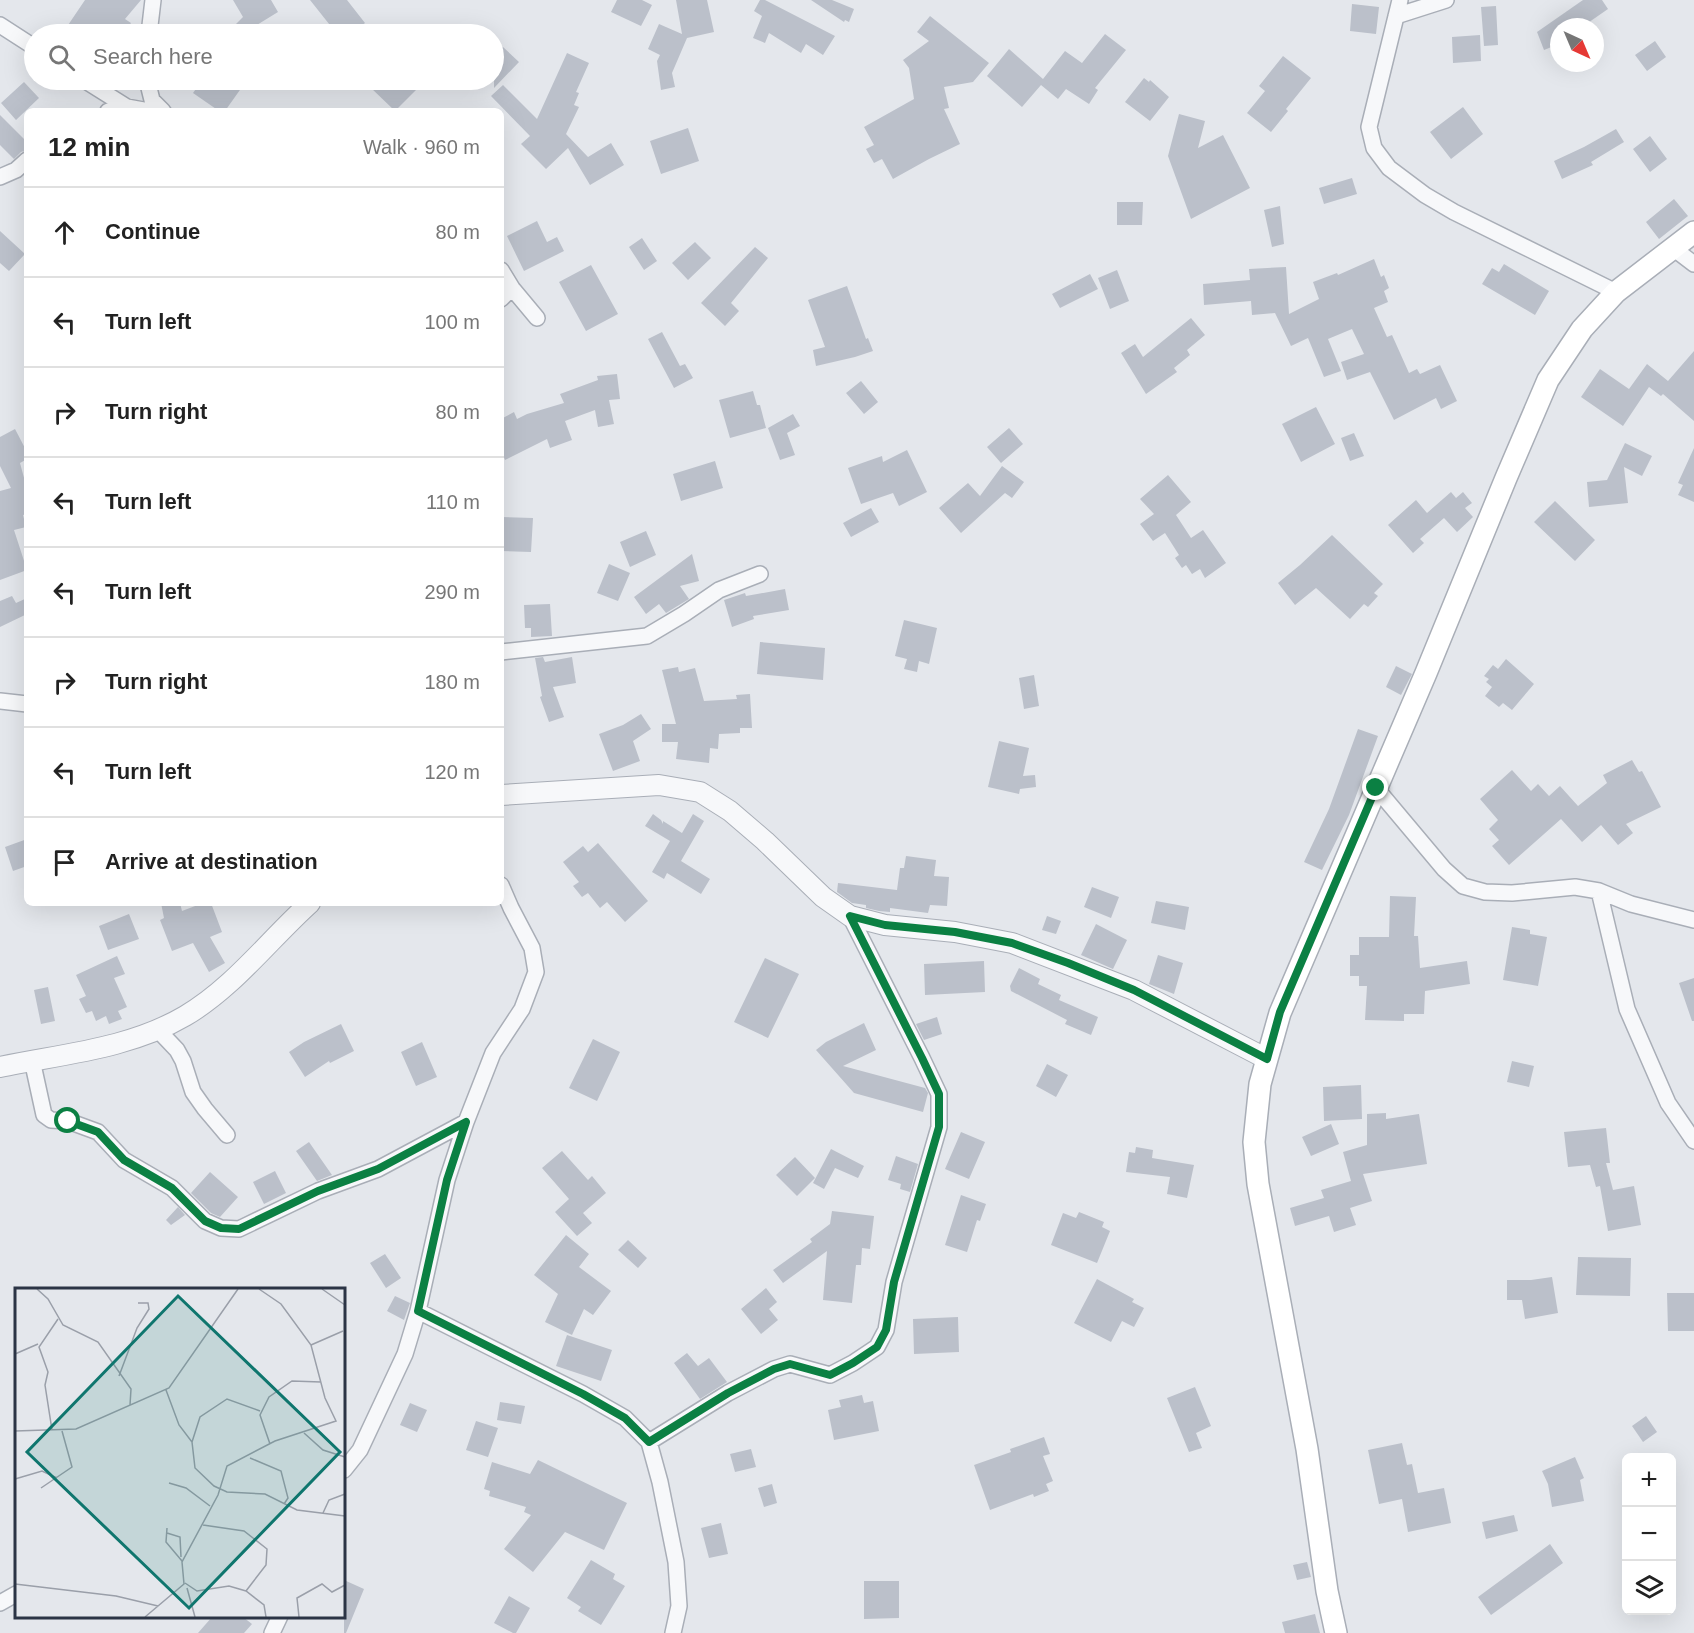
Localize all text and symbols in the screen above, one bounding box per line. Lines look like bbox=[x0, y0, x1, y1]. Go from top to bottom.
north arrow bbox=[1550, 18, 1604, 72]
search box bbox=[24, 24, 504, 90]
icon: search bbox=[45, 41, 78, 74]
text: Search here bbox=[93, 44, 213, 69]
text: 12 min bbox=[48, 132, 130, 162]
text: Walk · 960 m bbox=[363, 136, 480, 158]
icon: ahead bbox=[48, 216, 81, 249]
text: Continue bbox=[105, 219, 200, 244]
text: 80 m bbox=[436, 221, 480, 243]
icon: left bbox=[48, 306, 81, 339]
text: Turn left bbox=[105, 309, 191, 334]
text: 100 m bbox=[424, 311, 480, 333]
icon: right bbox=[48, 396, 81, 429]
text: Turn right bbox=[105, 399, 207, 424]
text: 80 m bbox=[436, 401, 480, 423]
icon: left bbox=[48, 486, 81, 519]
text: Turn left bbox=[105, 489, 191, 514]
text: 110 m bbox=[426, 491, 480, 513]
icon: left bbox=[48, 576, 81, 609]
text: Turn left bbox=[105, 579, 191, 604]
text: 290 m bbox=[424, 581, 480, 603]
icon: right bbox=[48, 666, 81, 699]
text: Turn right bbox=[105, 669, 207, 694]
text: 180 m bbox=[424, 671, 480, 693]
icon: left bbox=[48, 756, 81, 789]
text: Turn left bbox=[105, 759, 191, 784]
text: 120 m bbox=[424, 761, 480, 783]
route end bbox=[1362, 774, 1388, 800]
icon: arrive bbox=[48, 846, 81, 879]
text: Arrive at destination bbox=[105, 849, 318, 874]
route start bbox=[54, 1107, 80, 1133]
inset map bbox=[15, 1288, 345, 1618]
map controls bbox=[1622, 1453, 1676, 1615]
button: + bbox=[1622, 1453, 1676, 1507]
button: − bbox=[1622, 1507, 1676, 1561]
button: layers bbox=[1622, 1561, 1676, 1615]

